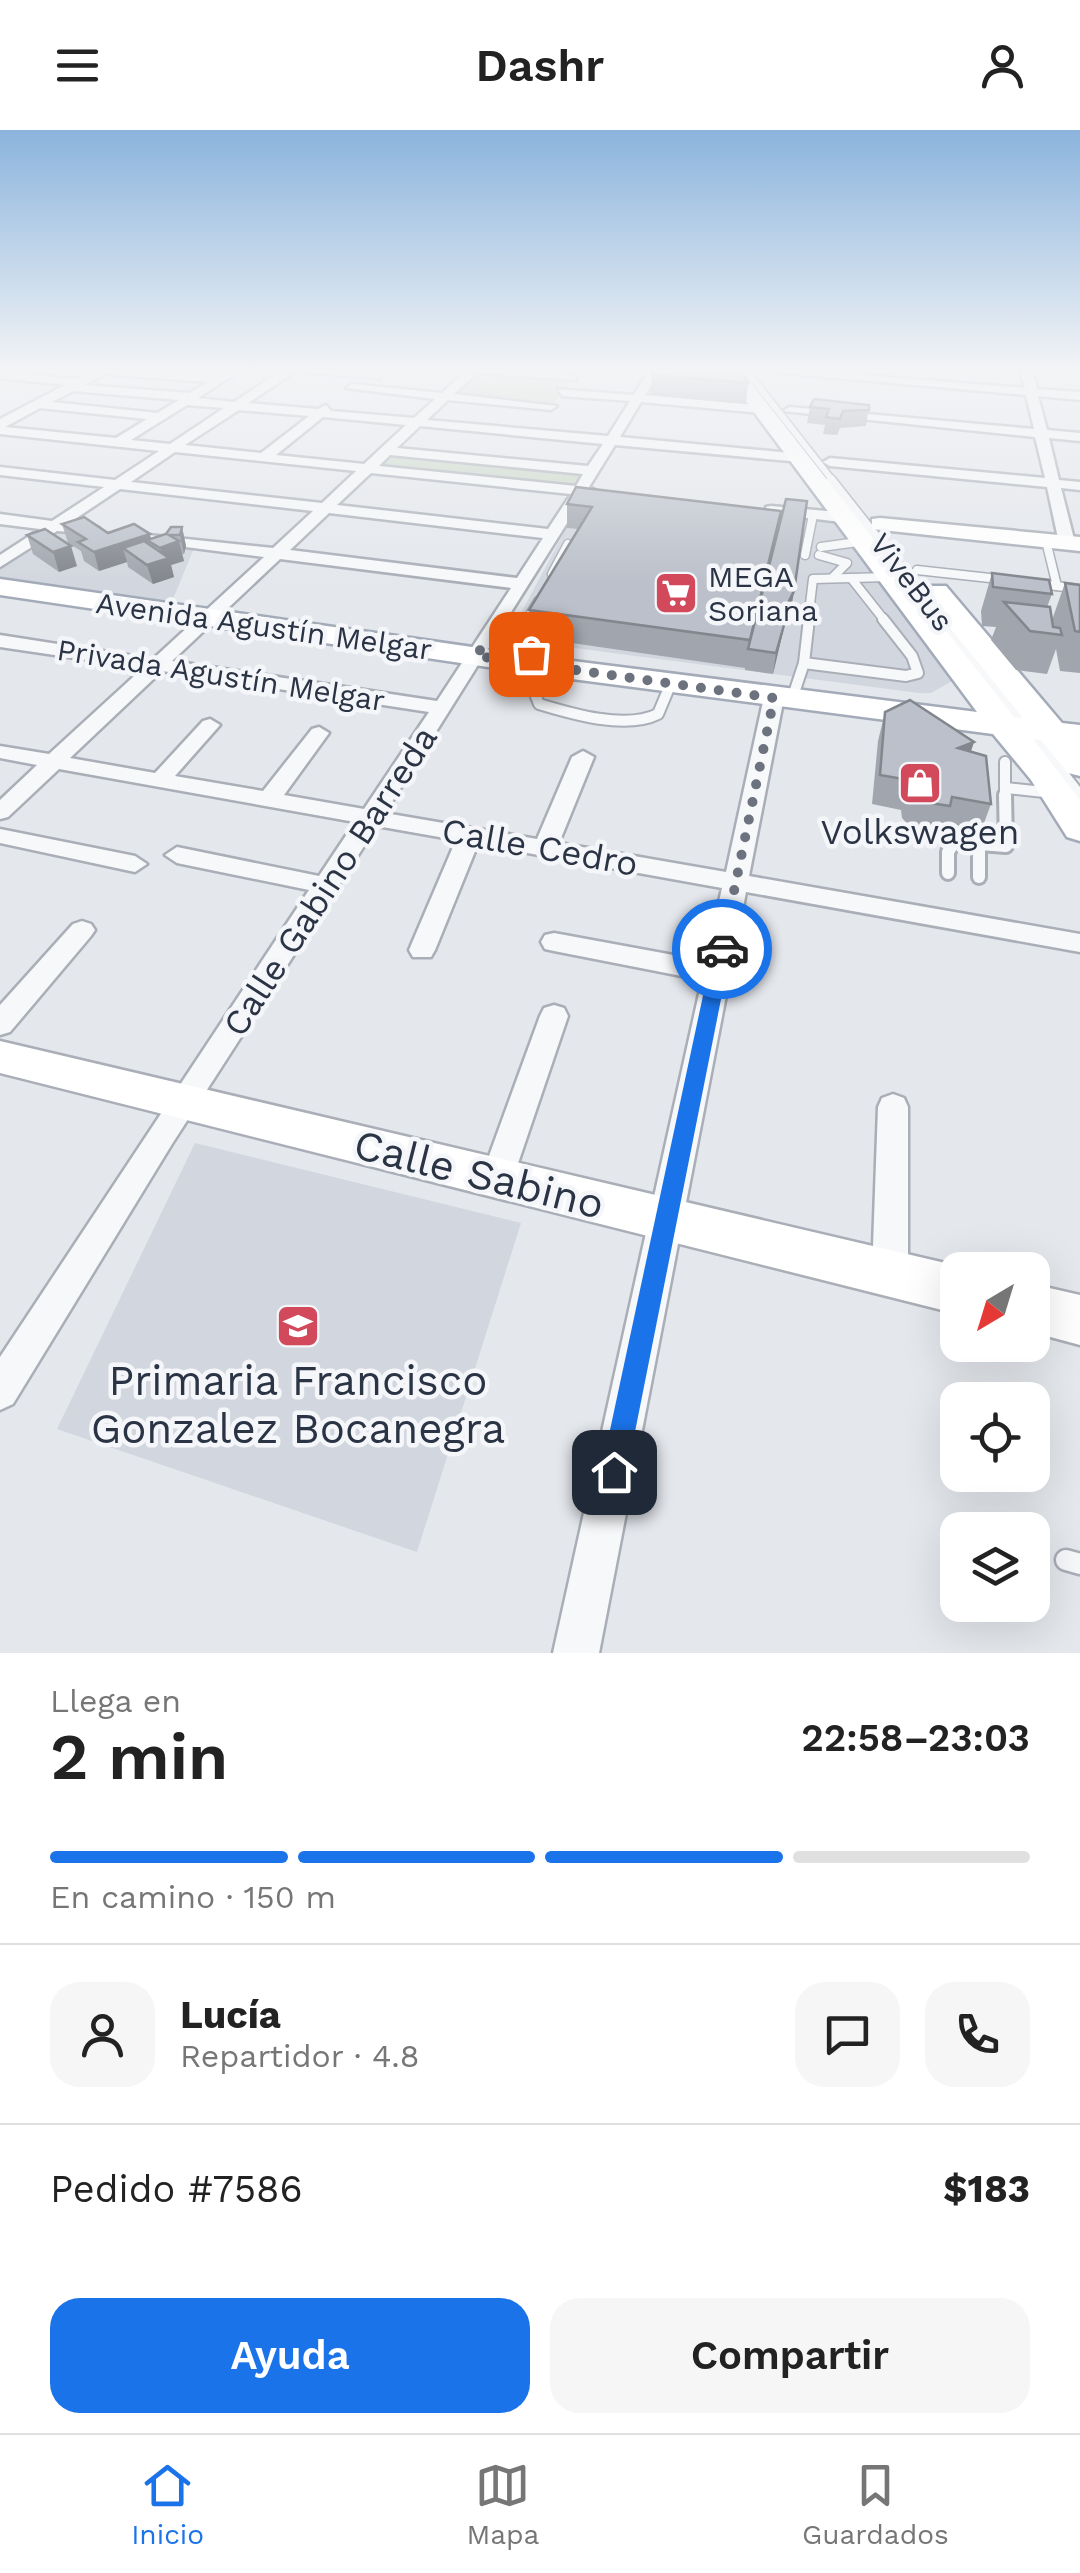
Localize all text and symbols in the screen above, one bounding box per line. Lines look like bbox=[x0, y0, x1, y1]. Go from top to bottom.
icon: menu bbox=[50, 38, 105, 93]
icon: person bbox=[975, 38, 1030, 93]
text: Dashr bbox=[476, 39, 604, 92]
street label: ViveBus bbox=[863, 526, 961, 638]
place label: MEGA Soriana bbox=[708, 559, 818, 628]
supermarket icon: MEGA Soriana bbox=[653, 570, 699, 616]
street label: Avenida Agustín Melgar bbox=[94, 585, 434, 667]
pin bbox=[489, 612, 574, 697]
icon: bag bbox=[504, 627, 559, 682]
street label: Privada Agustín Melgar bbox=[55, 632, 387, 718]
street label: Calle Gabino Barreda bbox=[214, 718, 446, 1044]
shop icon: Volkswagen bbox=[897, 760, 943, 806]
street label: Calle Cedro bbox=[439, 809, 641, 885]
place label: Volkswagen bbox=[821, 811, 1019, 853]
courier bbox=[672, 899, 772, 999]
icon: car bbox=[695, 922, 750, 977]
street label: Calle Sabino bbox=[349, 1119, 609, 1229]
north arrow bbox=[940, 1252, 1050, 1362]
map controls bbox=[940, 1252, 1050, 1622]
school or university icon: Primaria Francisco Gonzalez Bocanegra bbox=[275, 1303, 321, 1349]
place label: Primaria Francisco Gonzalez Bocanegra bbox=[91, 1356, 505, 1453]
button: locate bbox=[940, 1382, 1050, 1492]
pin bbox=[572, 1430, 657, 1515]
icon: home bbox=[587, 1445, 642, 1500]
button: layers bbox=[940, 1512, 1050, 1622]
text: Llega en bbox=[50, 1682, 181, 1720]
text: 22:58–23:03 bbox=[801, 1716, 1030, 1760]
text: 2 min bbox=[50, 1719, 228, 1795]
text: En camino · 150 m bbox=[50, 1878, 336, 1916]
button: person bbox=[50, 1982, 155, 2087]
button: chat bbox=[795, 1982, 900, 2087]
button: phone bbox=[925, 1982, 1030, 2087]
text: Lucía bbox=[180, 1993, 281, 2037]
text: Repartidor · 4.8 bbox=[180, 2037, 419, 2075]
text: Pedido #7586 bbox=[50, 2167, 303, 2211]
text: $183 bbox=[943, 2167, 1030, 2211]
button: Ayuda bbox=[50, 2298, 530, 2413]
button: Compartir bbox=[550, 2298, 1030, 2413]
tab: Inicio bbox=[131, 2458, 204, 2551]
tab: Mapa bbox=[466, 2458, 539, 2551]
tab: Guardados bbox=[802, 2458, 949, 2551]

